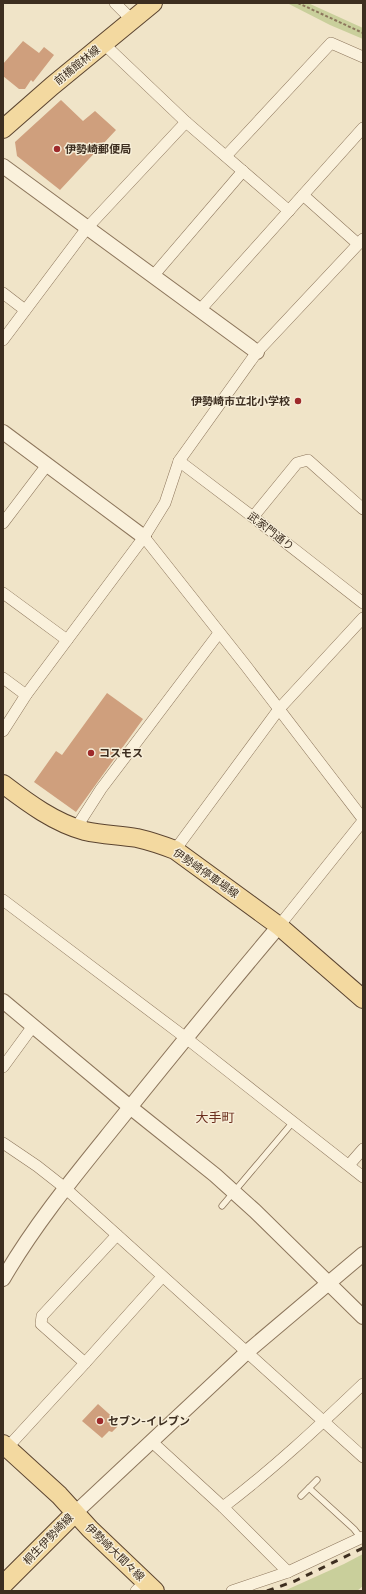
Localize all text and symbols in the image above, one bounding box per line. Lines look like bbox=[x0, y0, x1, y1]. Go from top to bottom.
street label: 前橋館林線 bbox=[51, 42, 103, 88]
place label: 伊勢崎郵便局 bbox=[65, 142, 131, 156]
marker: 伊勢崎郵便局 bbox=[52, 144, 62, 154]
place label: 伊勢崎市立北小学校 bbox=[191, 394, 290, 408]
marker: 伊勢崎市立北小学校 bbox=[293, 396, 303, 406]
street label: 武家門通り bbox=[245, 509, 297, 553]
place label: コスモス bbox=[99, 746, 143, 760]
marker: コスモス bbox=[86, 748, 96, 758]
street label: 伊勢崎停車場線 bbox=[170, 845, 242, 901]
district label: 大手町 bbox=[195, 1109, 235, 1126]
place label: セブン-イレブン bbox=[108, 1414, 190, 1428]
marker: セブン-イレブン bbox=[95, 1416, 105, 1426]
street label: 桐生伊勢崎線 bbox=[20, 1510, 76, 1568]
street label: 伊勢崎大間々線 bbox=[82, 1520, 148, 1584]

